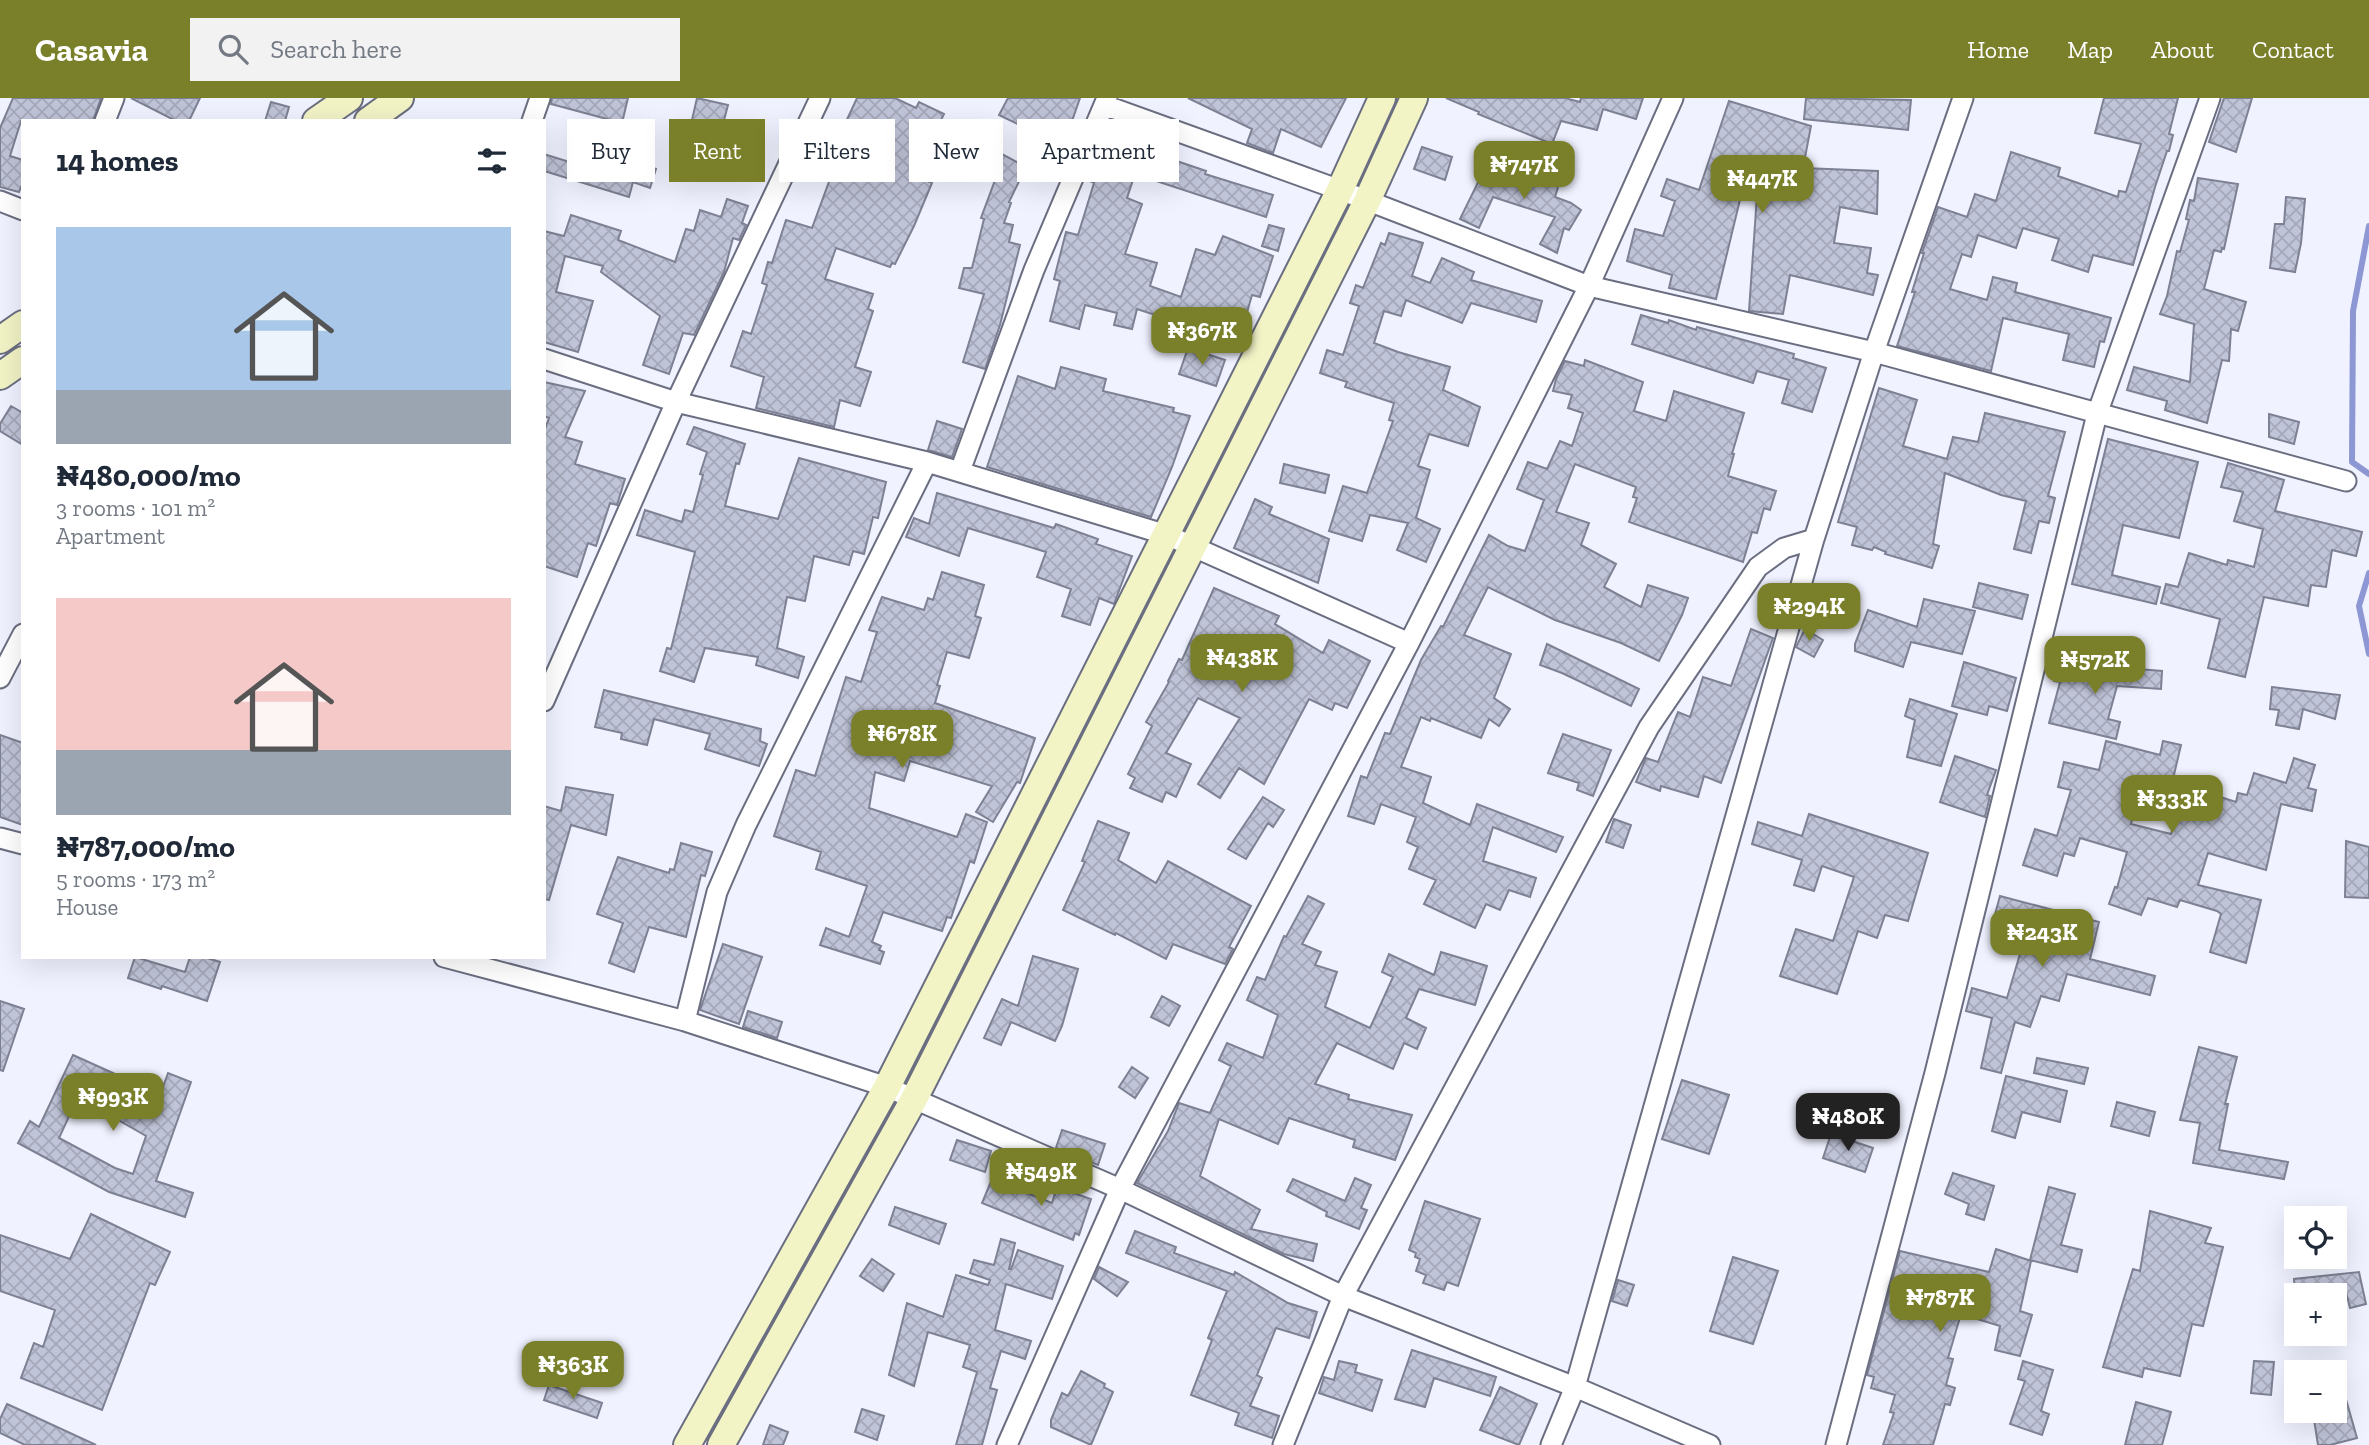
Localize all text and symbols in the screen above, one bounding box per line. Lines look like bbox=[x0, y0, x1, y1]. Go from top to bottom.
search box bbox=[190, 18, 680, 81]
text: Casavia bbox=[35, 30, 148, 69]
icon: search bbox=[214, 30, 252, 68]
text: Search here bbox=[270, 33, 402, 65]
text: Home bbox=[1967, 35, 2029, 64]
text: Map bbox=[2067, 35, 2113, 64]
text: About bbox=[2151, 35, 2214, 64]
text: Contact bbox=[2252, 35, 2334, 64]
chip: Buy bbox=[567, 119, 655, 182]
chip: Rent bbox=[669, 119, 765, 182]
chip: Filters bbox=[779, 119, 895, 182]
chip: New bbox=[909, 119, 1003, 182]
chip: Apartment bbox=[1017, 119, 1179, 182]
pin: ₦747K bbox=[1475, 141, 1573, 201]
icon: filters bbox=[473, 142, 511, 180]
text: 14 homes bbox=[56, 143, 179, 179]
text: ₦747K bbox=[1490, 150, 1558, 178]
pin: ₦447K bbox=[1713, 156, 1811, 215]
text: ₦447K bbox=[1727, 164, 1797, 192]
icon: home bbox=[221, 273, 347, 399]
pin: ₦367K bbox=[1153, 308, 1251, 367]
text: ₦367K bbox=[1167, 316, 1237, 344]
text: ₦480,000/mo bbox=[56, 458, 241, 494]
text: 3 rooms · 101 m² bbox=[56, 494, 215, 522]
text: Apartment bbox=[56, 522, 165, 550]
pin: ₦294K bbox=[1760, 584, 1858, 643]
text: ₦294K bbox=[1773, 592, 1845, 620]
pin: ₦438K bbox=[1193, 634, 1291, 694]
pin: ₦572K bbox=[2046, 636, 2144, 696]
text: ₦438K bbox=[1206, 643, 1278, 671]
icon: home bbox=[221, 644, 347, 770]
text: ₦572K bbox=[2060, 645, 2130, 673]
pin: ₦678K bbox=[853, 710, 951, 770]
text: ₦678K bbox=[867, 719, 937, 747]
pin: ₦333K bbox=[2123, 776, 2221, 835]
text: ₦333K bbox=[2137, 784, 2207, 812]
text: ₦787,000/mo bbox=[56, 829, 235, 865]
text: 5 rooms · 173 m² bbox=[56, 865, 215, 893]
text: House bbox=[56, 893, 118, 921]
pin: ₦243K bbox=[1993, 910, 2091, 969]
text: ₦243K bbox=[2006, 918, 2078, 946]
pin: ₦993K bbox=[64, 1074, 162, 1133]
text: ₦993K bbox=[78, 1082, 148, 1110]
pin: ₦480K bbox=[1799, 1094, 1897, 1153]
text: ₦480K bbox=[1812, 1102, 1884, 1130]
pin: ₦549K bbox=[992, 1148, 1090, 1208]
text: ₦549K bbox=[1006, 1157, 1076, 1185]
map controls bbox=[2284, 1206, 2347, 1423]
button: locate bbox=[2284, 1206, 2347, 1269]
pin: ₦787K bbox=[1891, 1274, 1989, 1334]
text: ₦787K bbox=[1906, 1283, 1974, 1311]
button: + bbox=[2284, 1283, 2347, 1346]
pin: ₦363K bbox=[524, 1342, 622, 1401]
text: ₦363K bbox=[538, 1350, 608, 1378]
button: − bbox=[2284, 1360, 2347, 1423]

